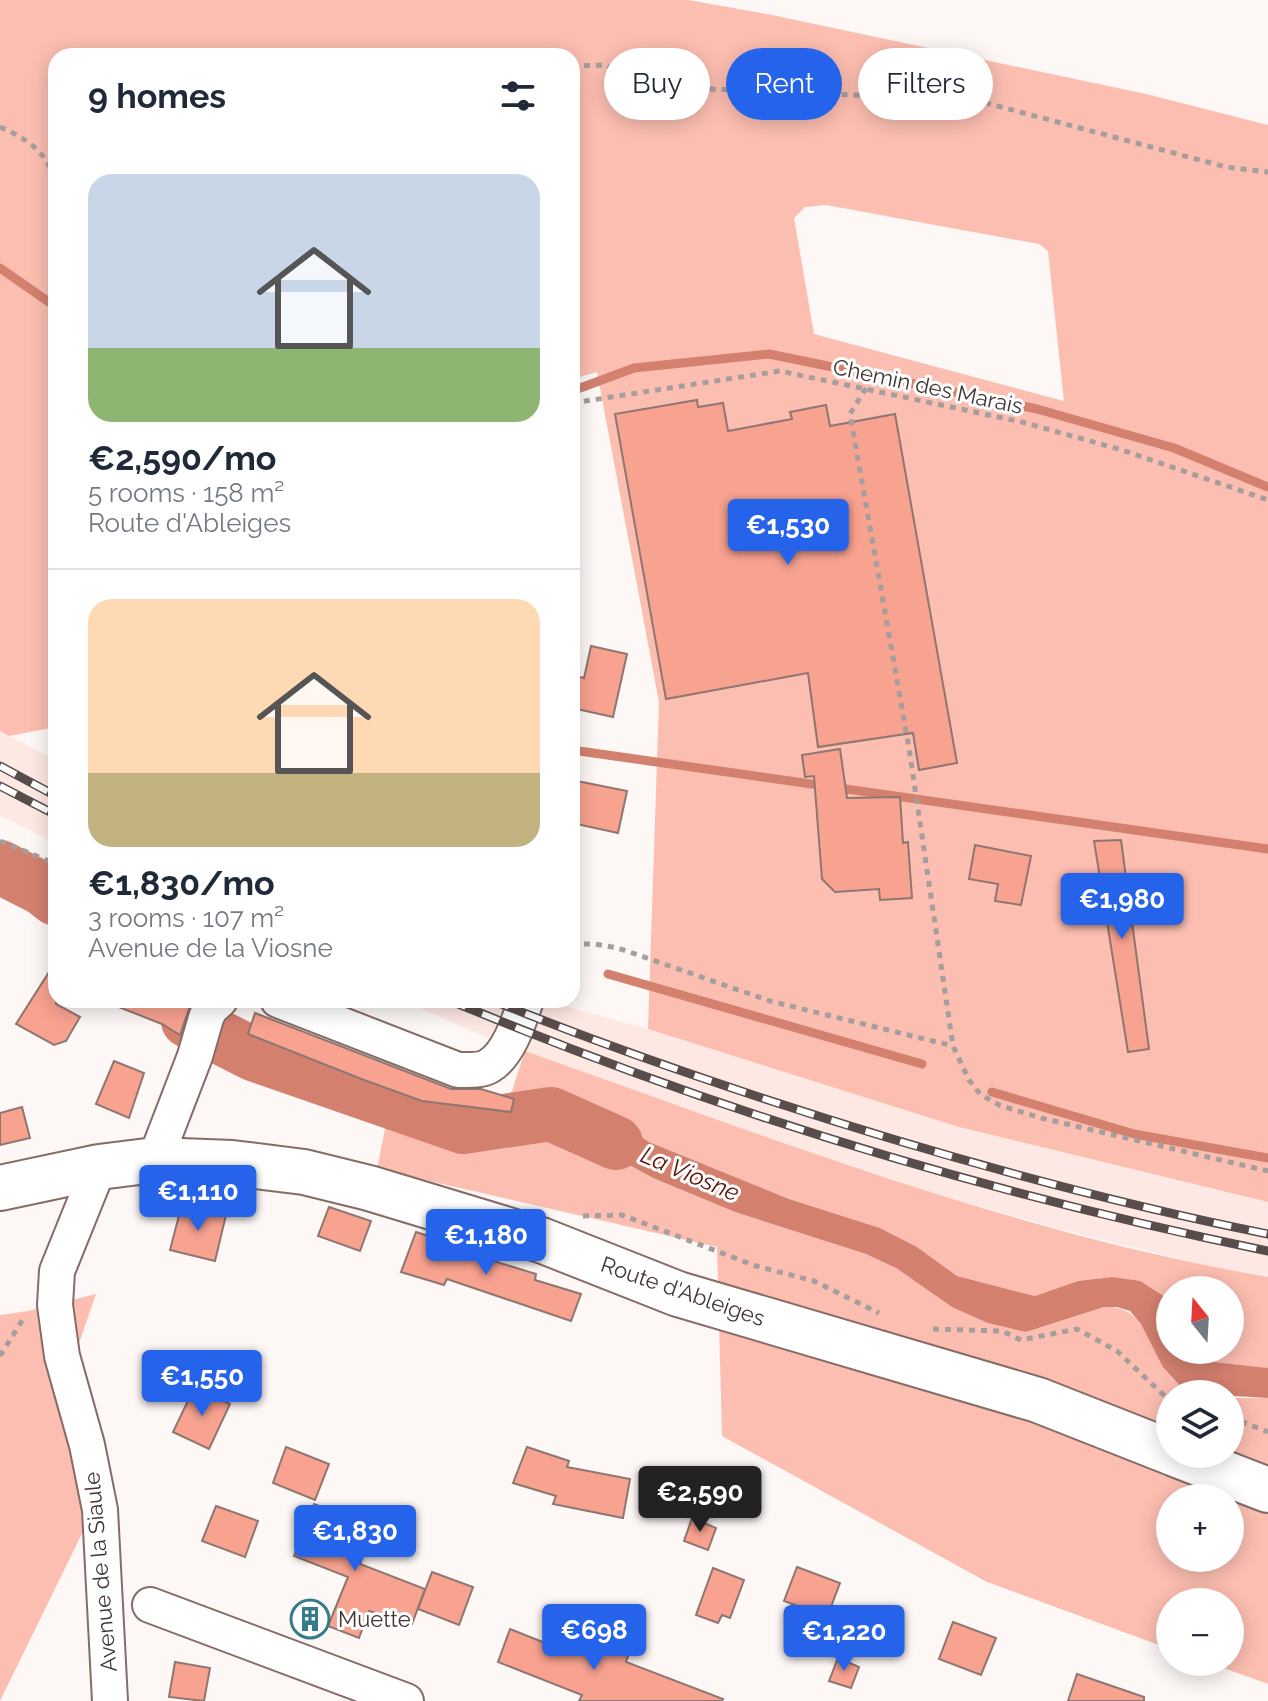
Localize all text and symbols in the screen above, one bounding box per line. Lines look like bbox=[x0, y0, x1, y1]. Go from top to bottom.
chip: Buy bbox=[604, 48, 710, 120]
chip: Rent bbox=[726, 48, 842, 120]
chip: Filters bbox=[858, 48, 993, 120]
icon: filters bbox=[496, 74, 540, 118]
text: 9 homes bbox=[88, 76, 226, 116]
icon: home bbox=[242, 226, 386, 370]
street label: Chemin des Marais bbox=[831, 353, 1025, 419]
text: €2,590/mo bbox=[88, 438, 276, 478]
text: 5 rooms · 158 m² bbox=[88, 478, 284, 508]
pin: €1,530 bbox=[723, 499, 853, 567]
text: Route d'Ableiges bbox=[88, 508, 291, 538]
text: €1,530 bbox=[746, 510, 830, 540]
icon: home bbox=[242, 651, 386, 795]
text: €1,830/mo bbox=[88, 863, 275, 903]
pin: €1,980 bbox=[1057, 873, 1187, 941]
text: €1,980 bbox=[1079, 884, 1165, 914]
text: 3 rooms · 107 m² bbox=[88, 903, 284, 933]
text: Avenue de la Viosne bbox=[88, 933, 333, 963]
water label: La Viosne bbox=[637, 1140, 744, 1207]
pin: €1,110 bbox=[133, 1165, 263, 1233]
text: €1,110 bbox=[157, 1176, 239, 1206]
pin: €1,180 bbox=[421, 1209, 551, 1277]
text: €1,180 bbox=[444, 1220, 528, 1250]
street label: Route d'Ableiges bbox=[598, 1251, 768, 1331]
north arrow bbox=[1156, 1276, 1244, 1364]
map controls bbox=[1156, 1276, 1244, 1676]
pin: €1,550 bbox=[137, 1350, 267, 1418]
text: €1,550 bbox=[160, 1361, 244, 1391]
button: layers bbox=[1156, 1380, 1244, 1468]
pin: €2,590 bbox=[635, 1466, 765, 1534]
street label: Avenue de la Siaule bbox=[78, 1471, 122, 1673]
text: €2,590 bbox=[656, 1477, 744, 1507]
button: + bbox=[1156, 1484, 1244, 1572]
pin: €1,830 bbox=[290, 1505, 420, 1573]
text: €1,830 bbox=[312, 1516, 398, 1546]
button: − bbox=[1156, 1588, 1244, 1676]
building icon: Muette bbox=[289, 1598, 331, 1640]
pin: €698 bbox=[547, 1604, 641, 1672]
pin: €1,220 bbox=[779, 1605, 909, 1673]
place label: Muette bbox=[338, 1606, 411, 1632]
text: €698 bbox=[560, 1615, 628, 1645]
text: €1,220 bbox=[802, 1616, 886, 1646]

